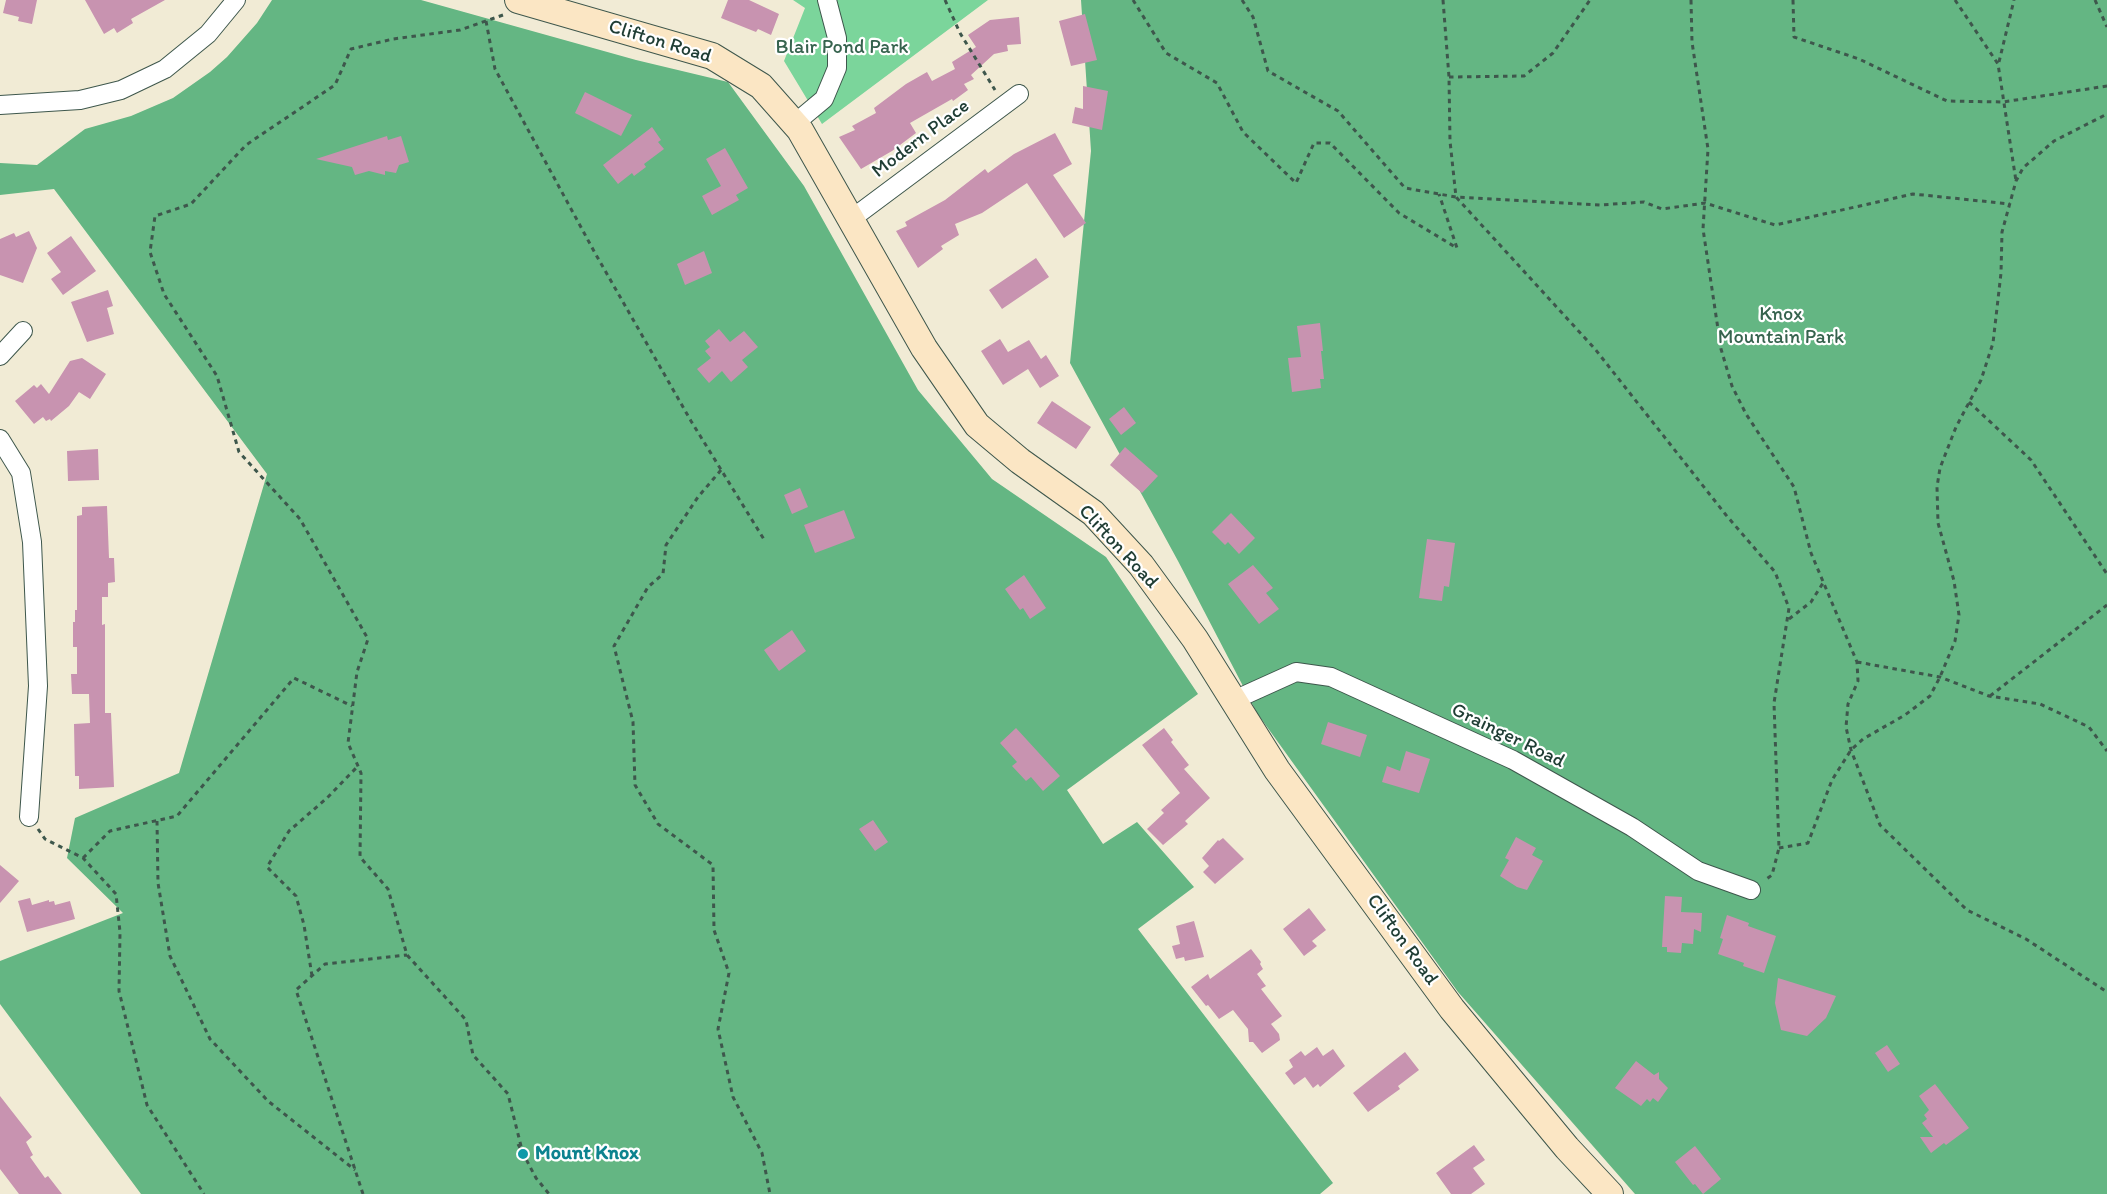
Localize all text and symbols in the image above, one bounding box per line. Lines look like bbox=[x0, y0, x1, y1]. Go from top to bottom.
street label: Clifton Road bbox=[605, 15, 715, 69]
park label: Blair Pond Park bbox=[775, 36, 909, 60]
street label: Modern Place bbox=[867, 95, 975, 183]
park label: Knox Mountain Park bbox=[1718, 303, 1844, 350]
street label: Clifton Road bbox=[1073, 500, 1163, 594]
street label: Grainger Road bbox=[1447, 698, 1569, 774]
street label: Clifton Road bbox=[1361, 890, 1443, 990]
place label: Mount Knox bbox=[535, 1142, 639, 1166]
marker: Mount Knox bbox=[516, 1147, 530, 1161]

